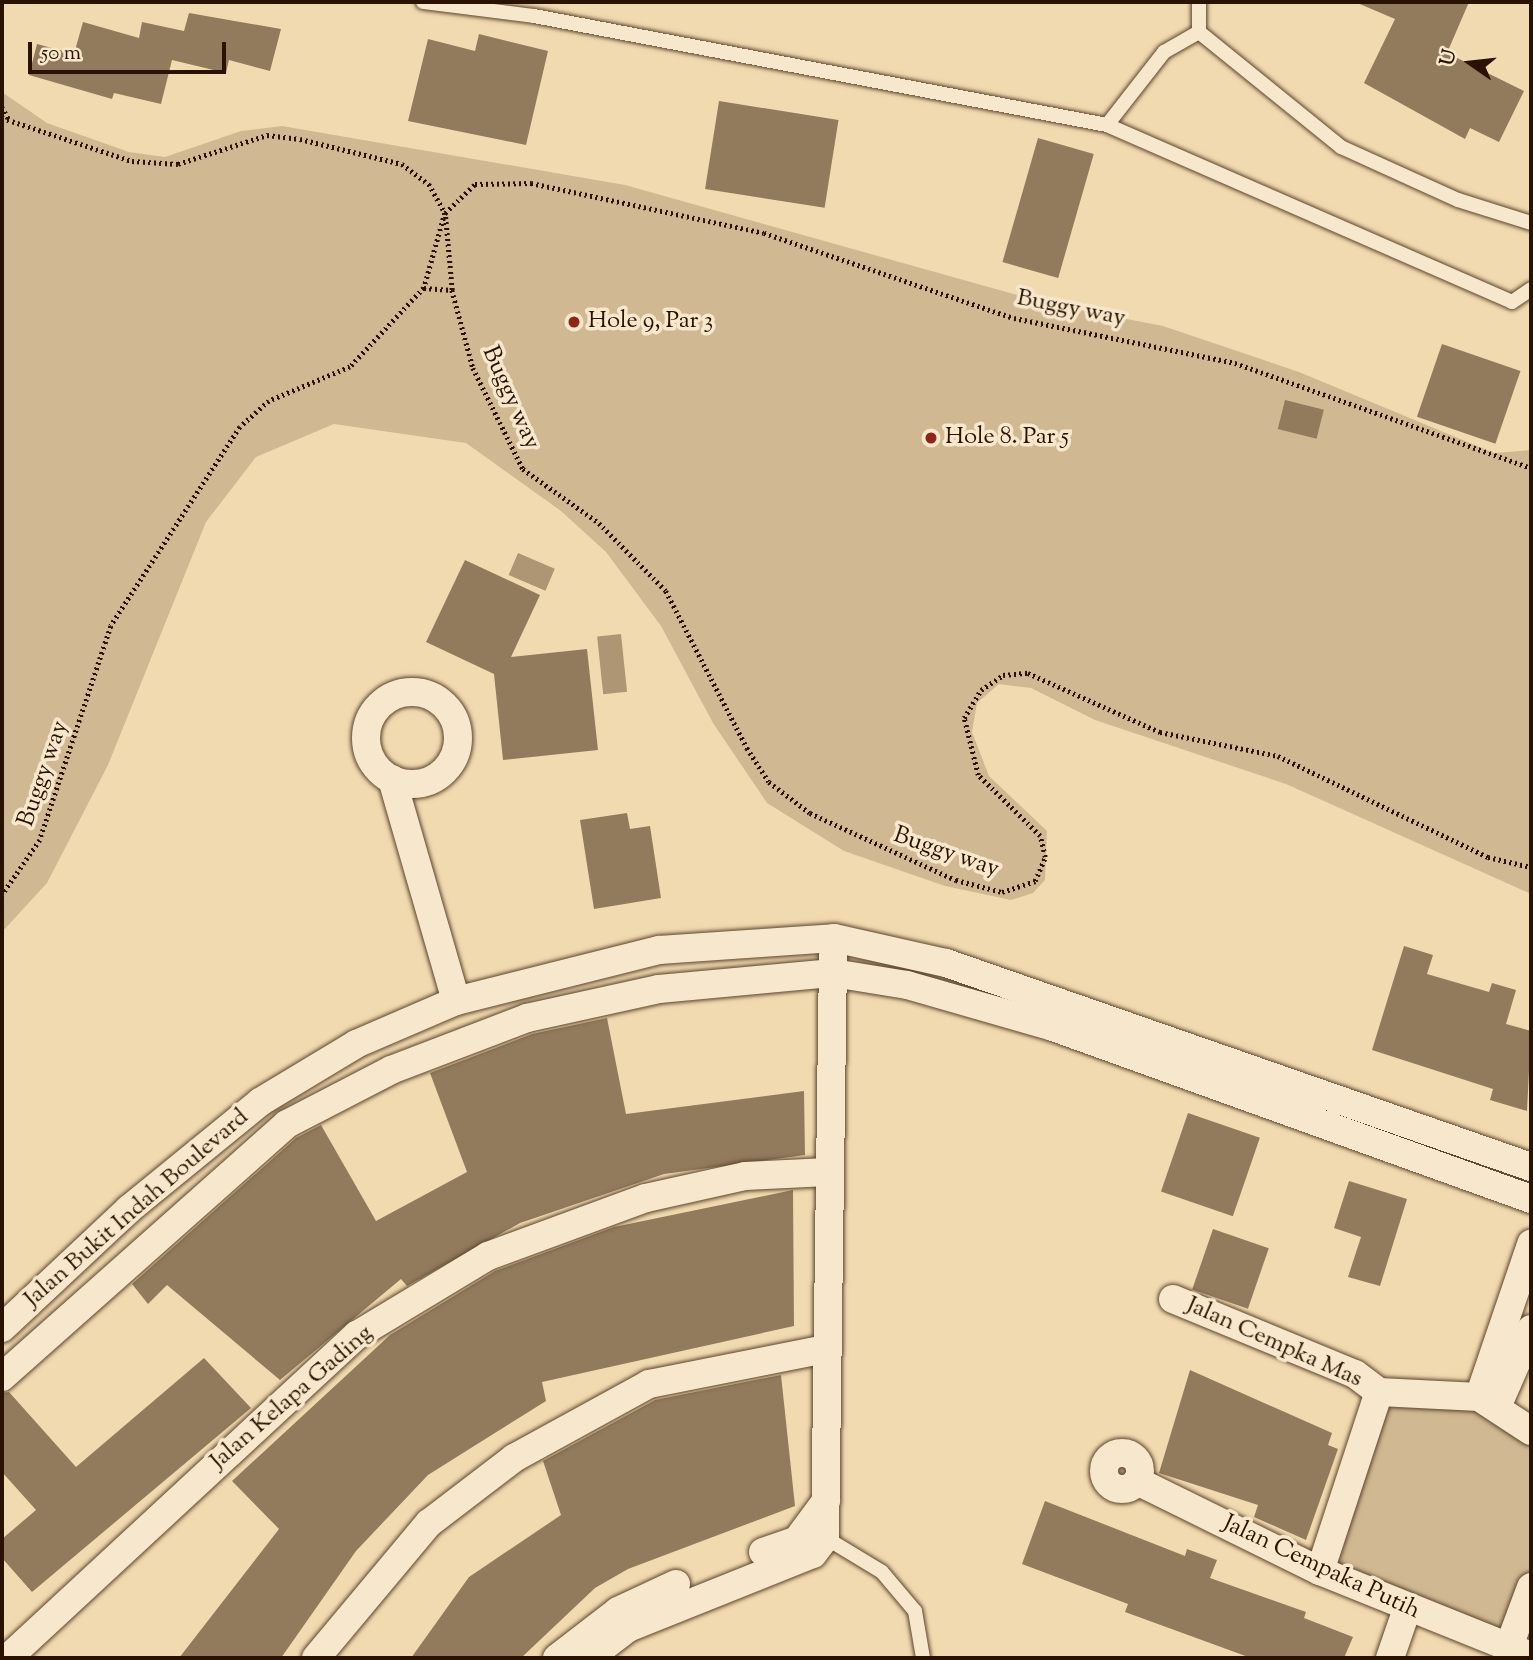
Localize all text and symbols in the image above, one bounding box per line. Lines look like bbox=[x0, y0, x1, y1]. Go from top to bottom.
scale bar bbox=[32, 28, 229, 72]
north arrow bbox=[1435, 28, 1505, 98]
text: 50 m bbox=[41, 39, 81, 69]
text: U bbox=[1434, 47, 1464, 69]
street label: Buggy way bbox=[1014, 284, 1128, 334]
place label: Hole 9, Par 3 bbox=[588, 308, 713, 336]
marker: Hole 9, Par 3 bbox=[566, 314, 582, 330]
street label: Buggy way bbox=[474, 342, 546, 454]
place label: Hole 8. Par 5 bbox=[945, 424, 1069, 452]
marker: Hole 8. Par 5 bbox=[923, 430, 939, 446]
street label: Buggy way bbox=[12, 717, 76, 831]
street label: Buggy way bbox=[889, 821, 1003, 885]
street label: Jalan Bukit Indah Boulevard bbox=[19, 1104, 255, 1314]
street label: Jalan Cempka Mas bbox=[1182, 1291, 1366, 1395]
street label: Jalan Kelapa Gading bbox=[205, 1320, 379, 1476]
street label: Jalan Cempaka Putih bbox=[1218, 1510, 1424, 1626]

